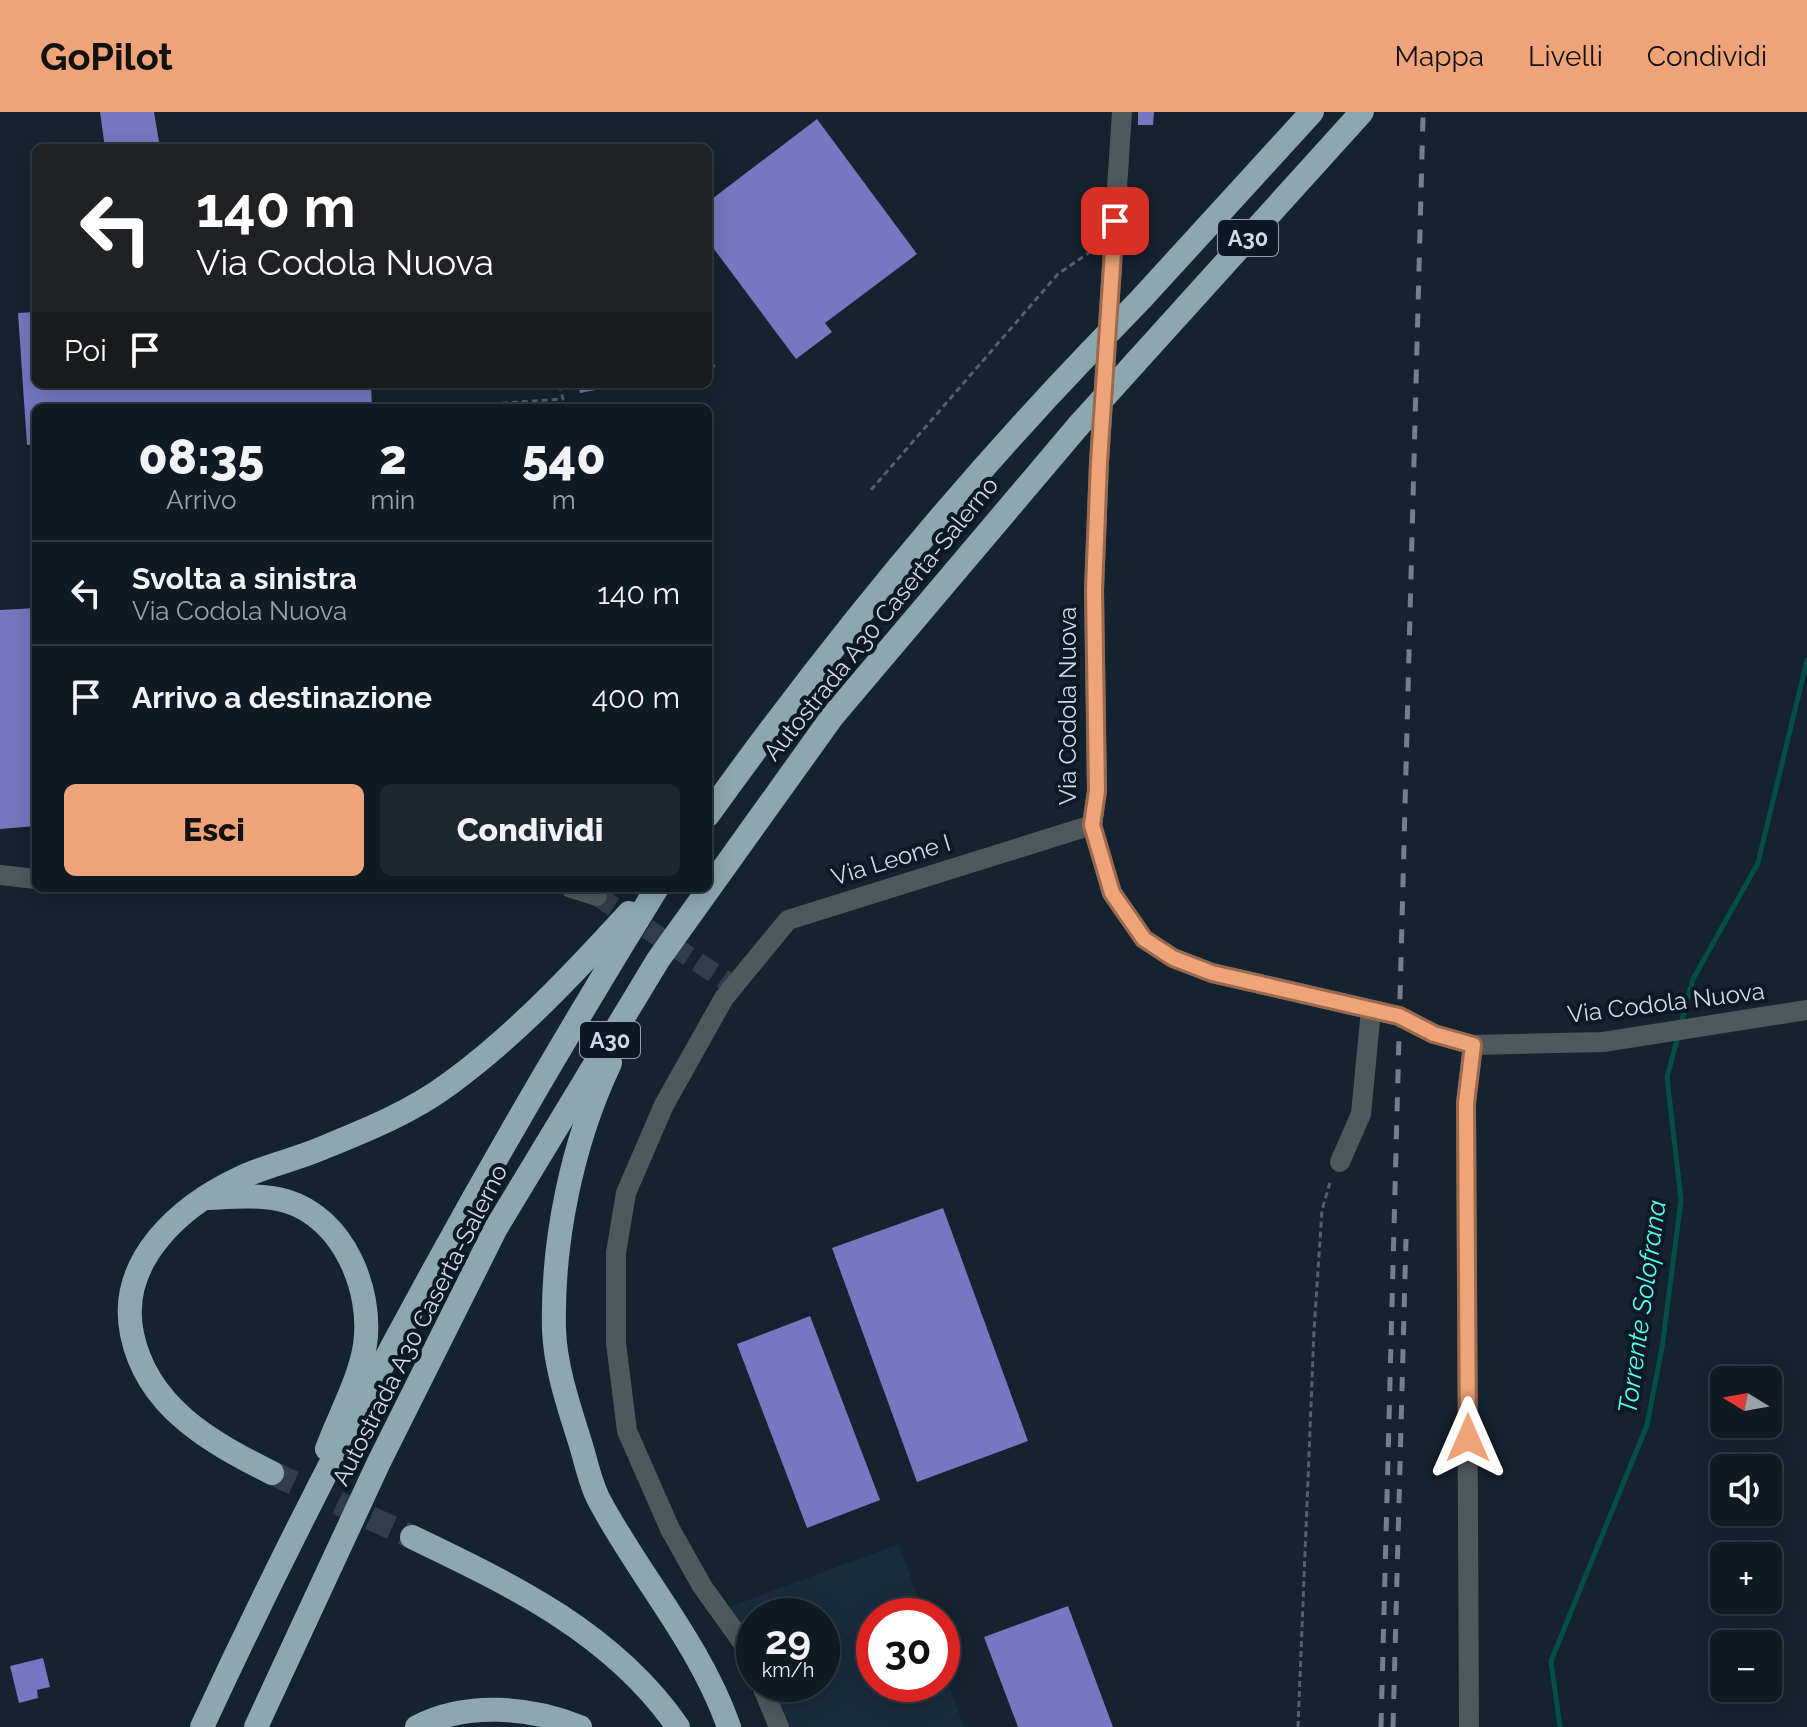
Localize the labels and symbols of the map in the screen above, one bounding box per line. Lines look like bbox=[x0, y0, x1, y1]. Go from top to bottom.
pin bbox=[1081, 187, 1149, 255]
road number: A30 bbox=[1218, 220, 1278, 256]
street label: Autostrada A30 Caserta-Salerno bbox=[757, 471, 1004, 766]
street label: Via Codola Nuova bbox=[1053, 607, 1082, 805]
street label: Via Leone I bbox=[828, 828, 954, 891]
street label: Via Codola Nuova bbox=[1566, 976, 1766, 1029]
road number: A30 bbox=[580, 1022, 640, 1058]
street label: Autostrada A30 Caserta-Salerno bbox=[326, 1159, 513, 1490]
water label: Torrente Solofrana bbox=[1612, 1198, 1672, 1416]
north arrow bbox=[1710, 1366, 1782, 1438]
position arrow bbox=[1426, 1396, 1510, 1480]
speed limit sign: 30 bbox=[856, 1598, 960, 1702]

